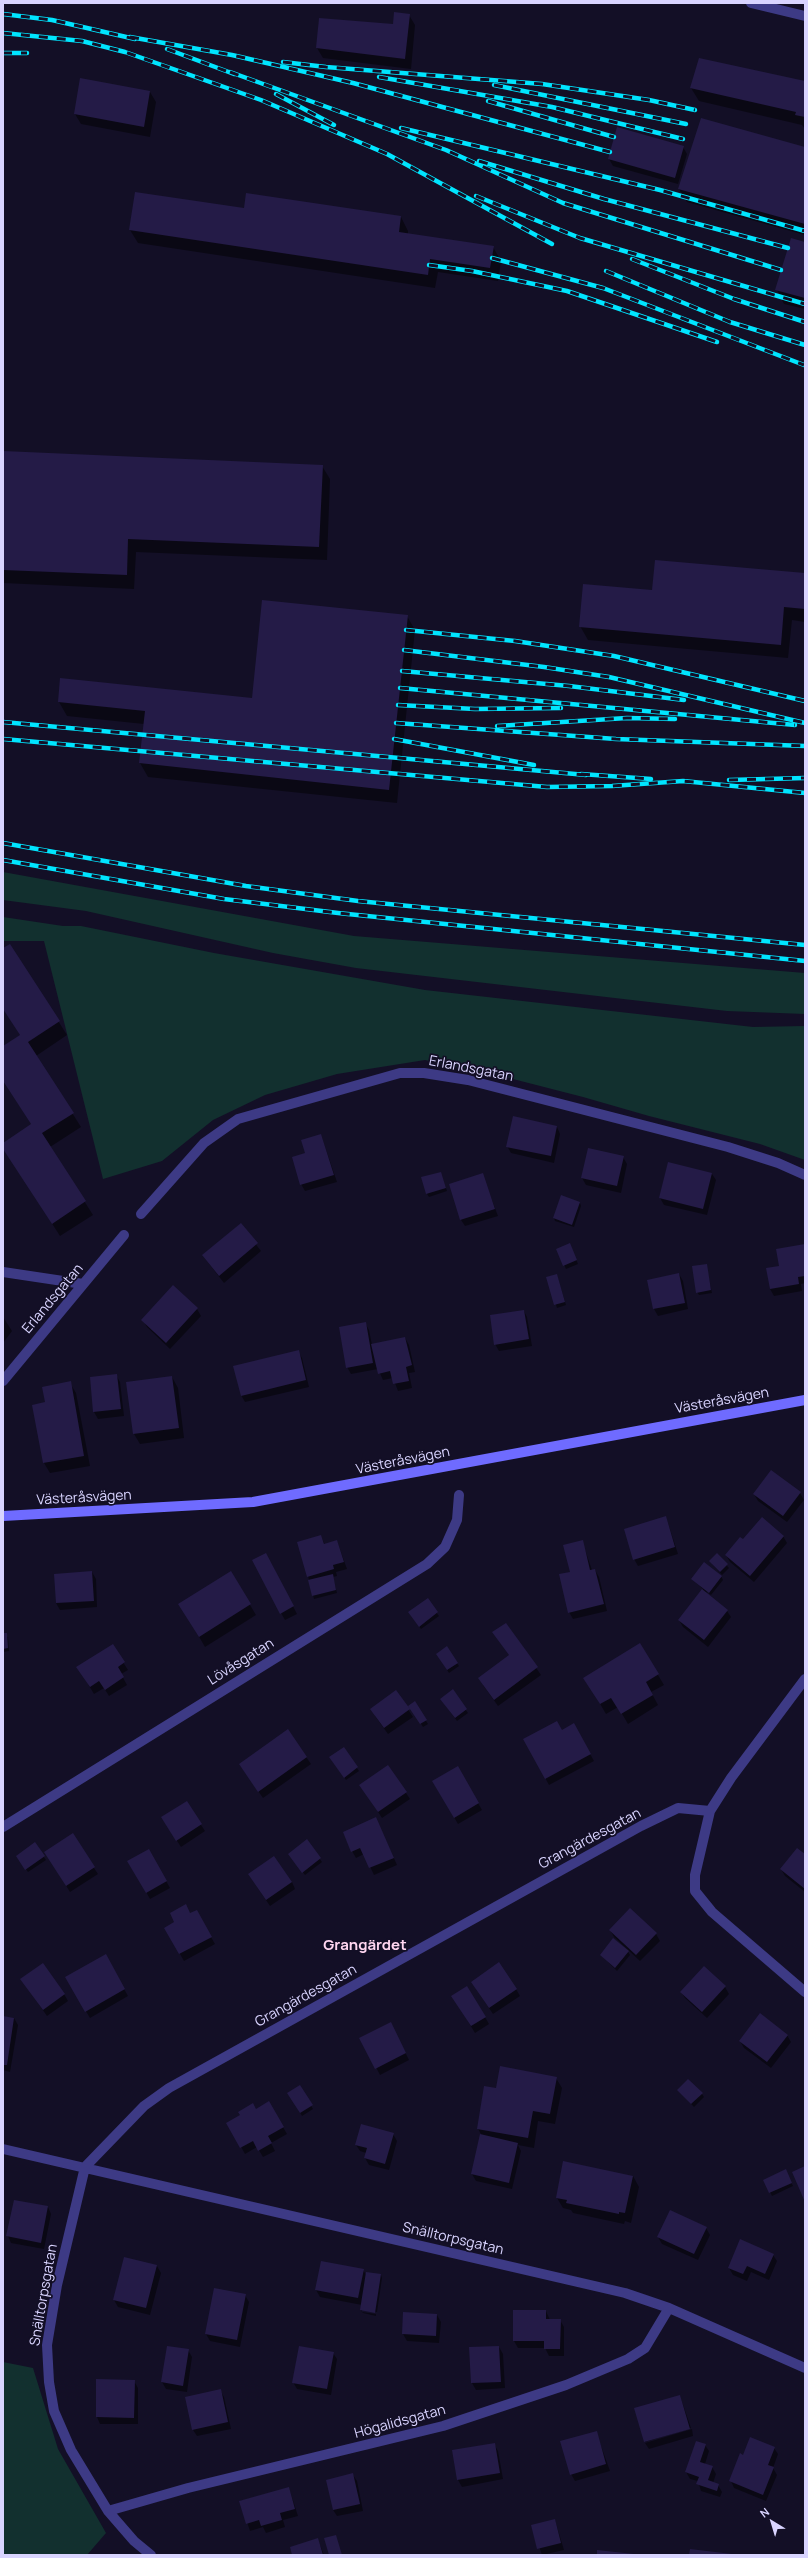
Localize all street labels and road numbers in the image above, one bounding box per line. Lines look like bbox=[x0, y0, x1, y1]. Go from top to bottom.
street label: Erlandsgatan bbox=[427, 1053, 515, 1085]
street label: Erlandsgatan bbox=[19, 1261, 87, 1337]
street label: Västeråsvägen bbox=[674, 1384, 770, 1418]
street label: Västeråsvägen bbox=[355, 1444, 451, 1478]
street label: Västeråsvägen bbox=[36, 1487, 132, 1509]
street label: Lövåsgatan bbox=[205, 1635, 277, 1689]
street label: Grangärdesgatan bbox=[536, 1805, 644, 1873]
street label: Grangärdesgatan bbox=[252, 1961, 360, 2031]
street label: Snälltorpsgatan bbox=[401, 2219, 505, 2259]
street label: Snälltorpsgatan bbox=[27, 2243, 61, 2347]
street label: Högalidsgatan bbox=[352, 2402, 448, 2442]

